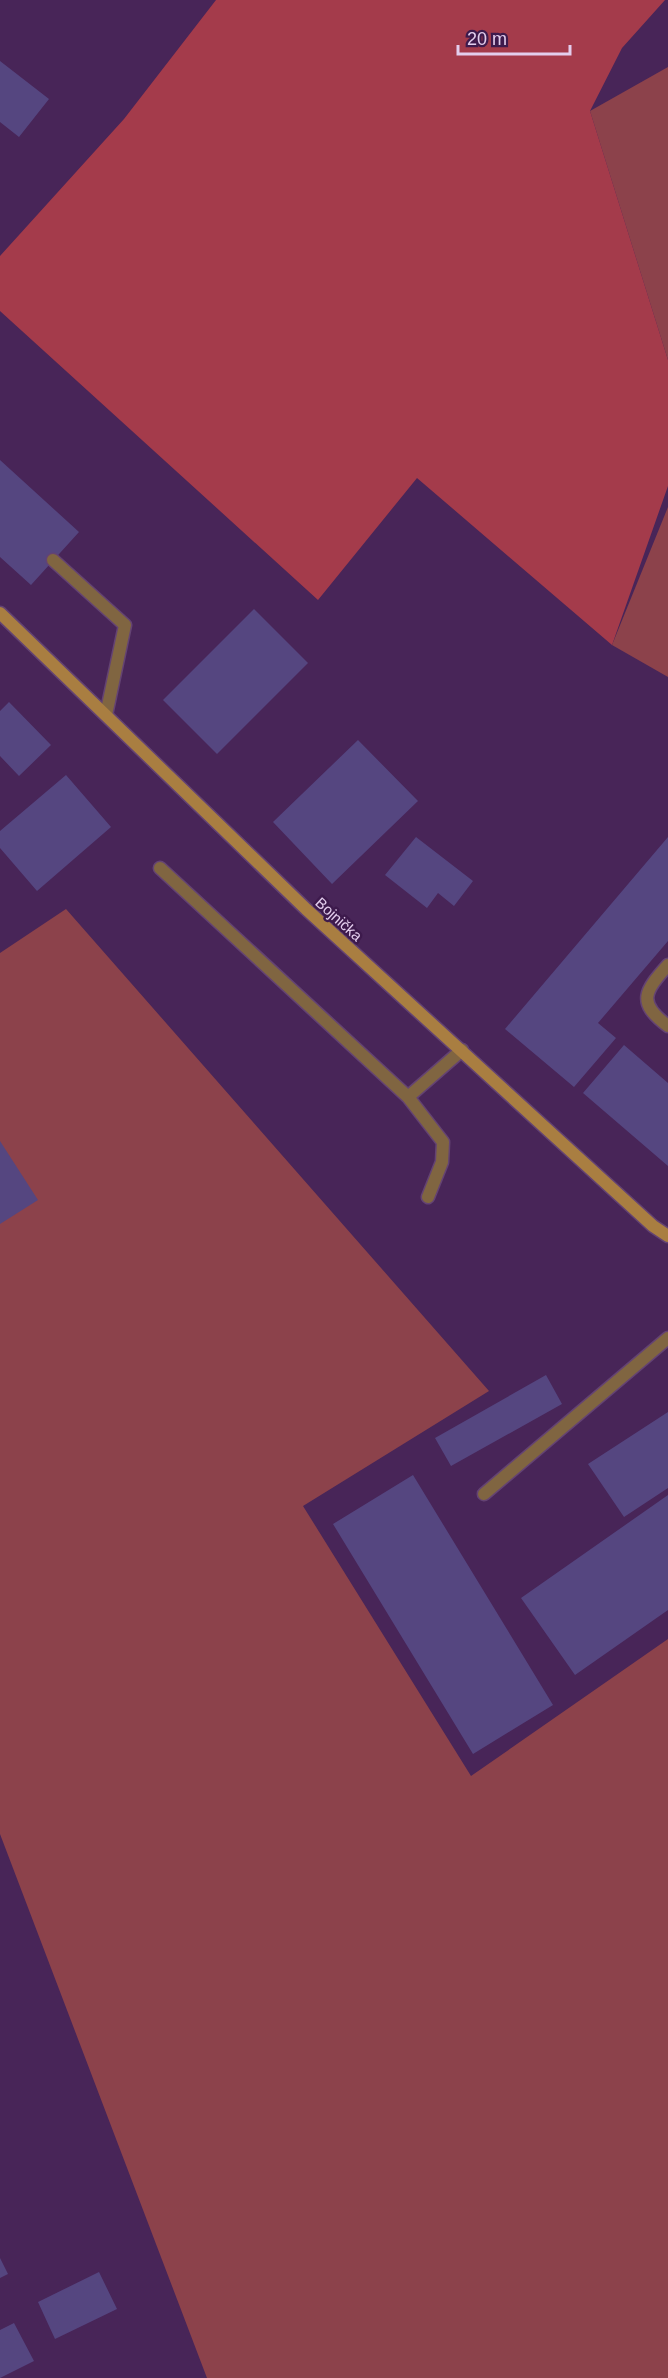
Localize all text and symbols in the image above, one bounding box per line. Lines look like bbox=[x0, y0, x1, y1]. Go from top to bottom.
scale bar bbox=[458, 18, 570, 56]
text: 20 m bbox=[467, 29, 507, 49]
street label: Bojnička bbox=[312, 894, 366, 945]

